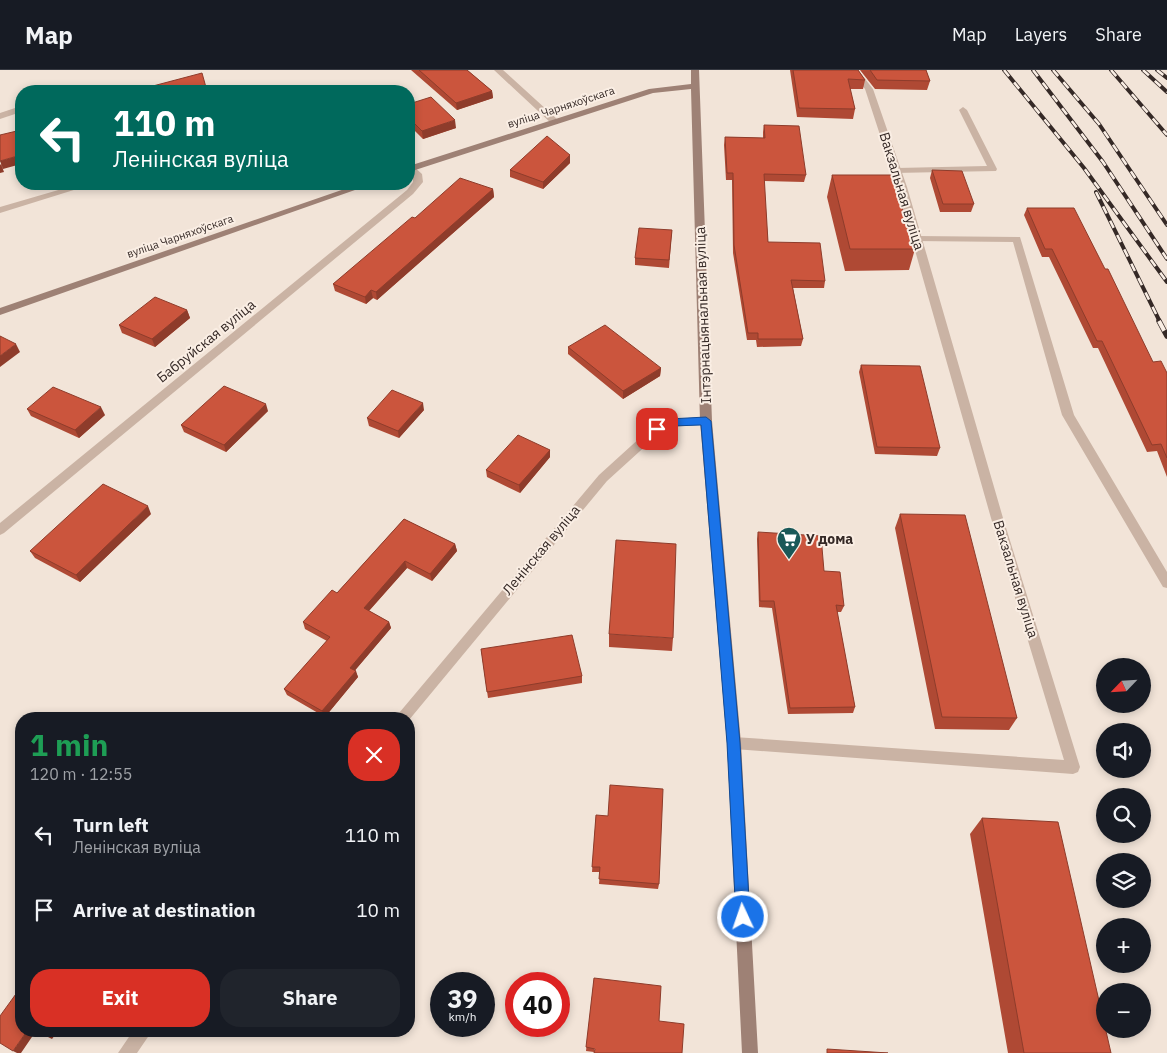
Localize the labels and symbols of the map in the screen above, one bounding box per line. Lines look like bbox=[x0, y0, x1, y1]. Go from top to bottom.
street label: вуліца Чарняхоўскага bbox=[506, 83, 616, 131]
street label: Вакзальная вуліца bbox=[876, 130, 929, 253]
street label: вуліца Чарняхоўскага bbox=[125, 211, 235, 261]
street label: Інтэрнацыянальная вуліца bbox=[691, 226, 715, 404]
street label: Бабруйская вуліца bbox=[153, 295, 260, 386]
pin bbox=[636, 408, 678, 450]
street label: Ленінская вуліца bbox=[498, 501, 584, 599]
street label: Вакзальная вуліца bbox=[990, 518, 1043, 641]
supermarket icon: У дома bbox=[776, 526, 802, 560]
place label: У дома bbox=[806, 530, 853, 548]
north arrow bbox=[1096, 658, 1151, 712]
position arrow bbox=[716, 890, 768, 942]
speed limit sign: 40 bbox=[505, 972, 570, 1037]

